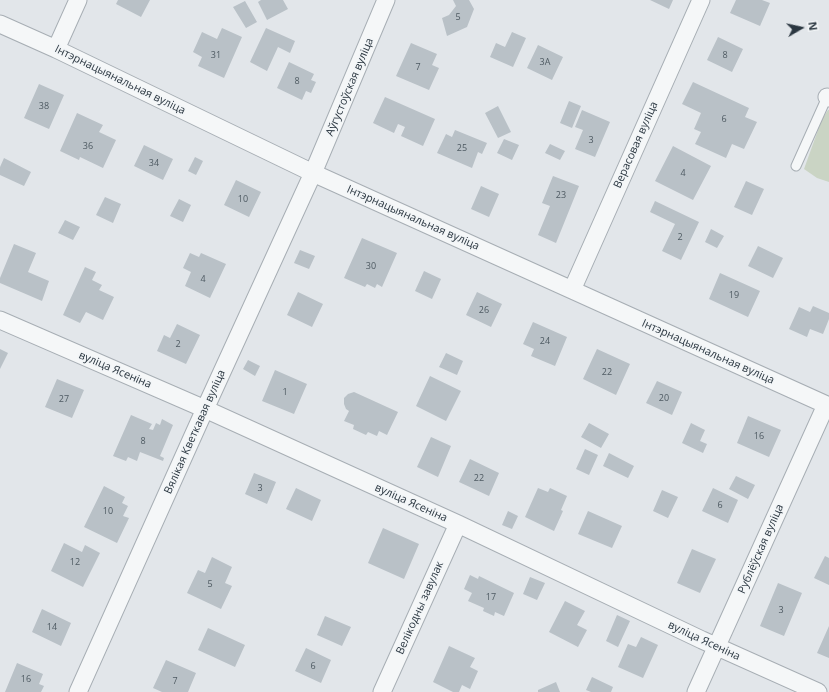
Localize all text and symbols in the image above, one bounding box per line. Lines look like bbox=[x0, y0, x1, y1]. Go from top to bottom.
north arrow bbox=[781, 8, 821, 48]
house number: 5 bbox=[455, 12, 461, 22]
text: N bbox=[805, 20, 821, 32]
street label: Аўгустоўская вуліца bbox=[323, 36, 377, 138]
street label: Інтэрнацыянальная вуліца bbox=[53, 43, 187, 117]
house number: 31 bbox=[211, 50, 221, 60]
house number: 8 bbox=[722, 50, 728, 60]
house number: 3А bbox=[540, 57, 550, 67]
house number: 7 bbox=[415, 62, 421, 72]
house number: 8 bbox=[294, 76, 300, 86]
street label: Верасовая вуліца bbox=[611, 100, 661, 190]
house number: 38 bbox=[39, 101, 49, 111]
house number: 6 bbox=[721, 114, 727, 124]
house number: 3 bbox=[588, 135, 594, 145]
house number: 36 bbox=[83, 141, 93, 151]
house number: 25 bbox=[457, 143, 467, 153]
house number: 34 bbox=[149, 158, 159, 168]
house number: 4 bbox=[680, 168, 686, 178]
street label: Інтэрнацыянальная вуліца bbox=[345, 183, 481, 253]
house number: 23 bbox=[556, 190, 566, 200]
house number: 10 bbox=[238, 194, 248, 204]
house number: 2 bbox=[677, 232, 683, 242]
house number: 30 bbox=[366, 261, 376, 271]
house number: 4 bbox=[200, 274, 206, 284]
house number: 19 bbox=[729, 290, 739, 300]
house number: 26 bbox=[479, 305, 489, 315]
street label: Інтэрнацыянальная вуліца bbox=[640, 317, 776, 387]
house number: 24 bbox=[540, 336, 550, 346]
house number: 2 bbox=[175, 339, 181, 349]
street label: вуліца Ясеніна bbox=[77, 349, 153, 391]
house number: 22 bbox=[602, 367, 612, 377]
street label: Вялікая Кветкавая вуліца bbox=[162, 368, 228, 496]
house number: 1 bbox=[282, 387, 288, 397]
house number: 20 bbox=[659, 393, 669, 403]
house number: 27 bbox=[59, 394, 69, 404]
house number: 16 bbox=[754, 431, 764, 441]
house number: 8 bbox=[140, 436, 146, 446]
house number: 22 bbox=[474, 473, 484, 483]
street label: вуліца Ясеніна bbox=[373, 481, 449, 525]
house number: 3 bbox=[257, 483, 263, 493]
house number: 6 bbox=[717, 500, 723, 510]
street label: Рублёўская вуліца bbox=[735, 502, 787, 596]
house number: 10 bbox=[103, 506, 113, 516]
house number: 12 bbox=[70, 557, 80, 567]
street label: Велікодны завулак bbox=[394, 559, 446, 657]
house number: 5 bbox=[207, 579, 213, 589]
house number: 17 bbox=[486, 592, 496, 602]
house number: 3 bbox=[778, 605, 784, 615]
street label: вуліца Ясеніна bbox=[666, 619, 742, 663]
house number: 14 bbox=[47, 622, 57, 632]
house number: 6 bbox=[310, 661, 316, 671]
house number: 16 bbox=[21, 674, 31, 684]
house number: 7 bbox=[172, 676, 178, 686]

